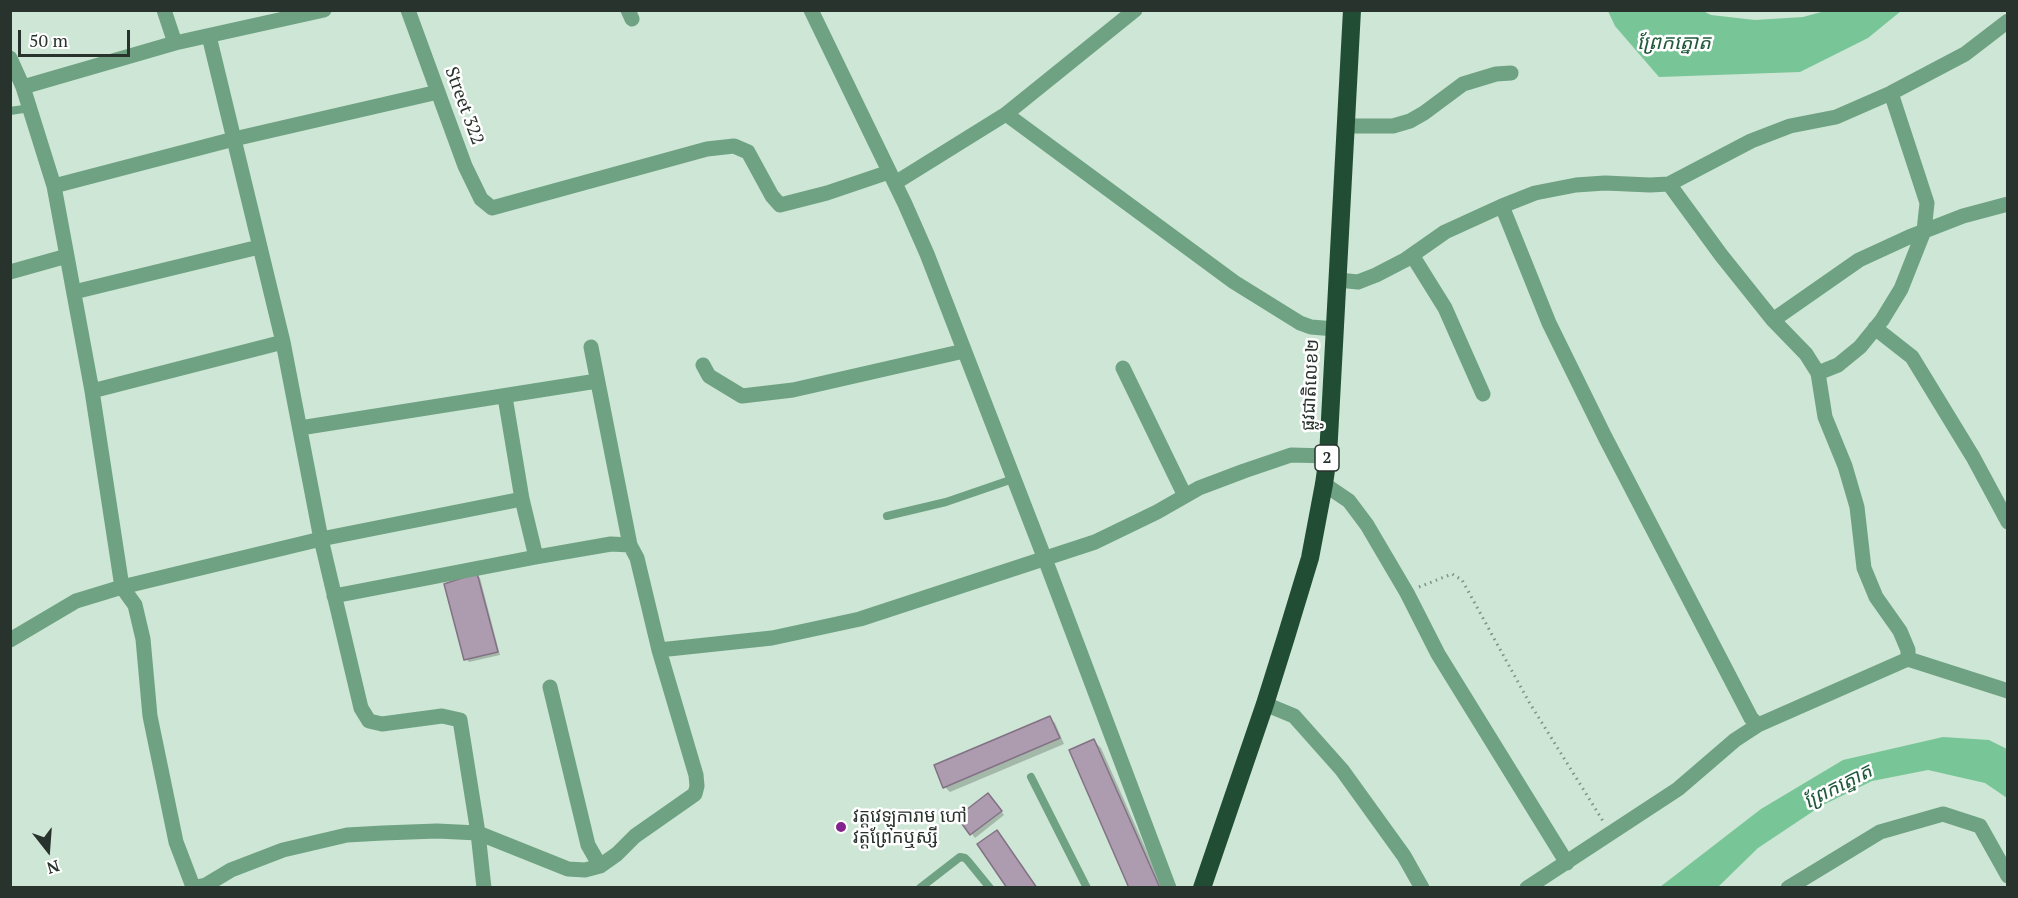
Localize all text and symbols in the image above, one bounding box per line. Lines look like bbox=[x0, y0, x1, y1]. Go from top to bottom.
scale bar bbox=[21, 18, 134, 56]
text: 50 m bbox=[29, 28, 68, 52]
water label: ព្រែកត្នោត bbox=[1637, 31, 1711, 55]
street label: Street 322 bbox=[440, 64, 488, 148]
street label: ផ្លូវជាតិលេខ២ bbox=[1298, 338, 1324, 432]
road number: 2 bbox=[1315, 445, 1339, 471]
water label: ព្រែកត្នោត bbox=[1800, 760, 1876, 814]
place label: វត្តវេឡុការាម ហៅ វត្តព្រែកឬស្សី bbox=[853, 806, 967, 848]
north arrow bbox=[18, 820, 78, 880]
marker: វត្តវេឡុការាម ហៅ វត្តព្រែកឬស្សី bbox=[834, 820, 848, 834]
text: N bbox=[44, 855, 62, 880]

